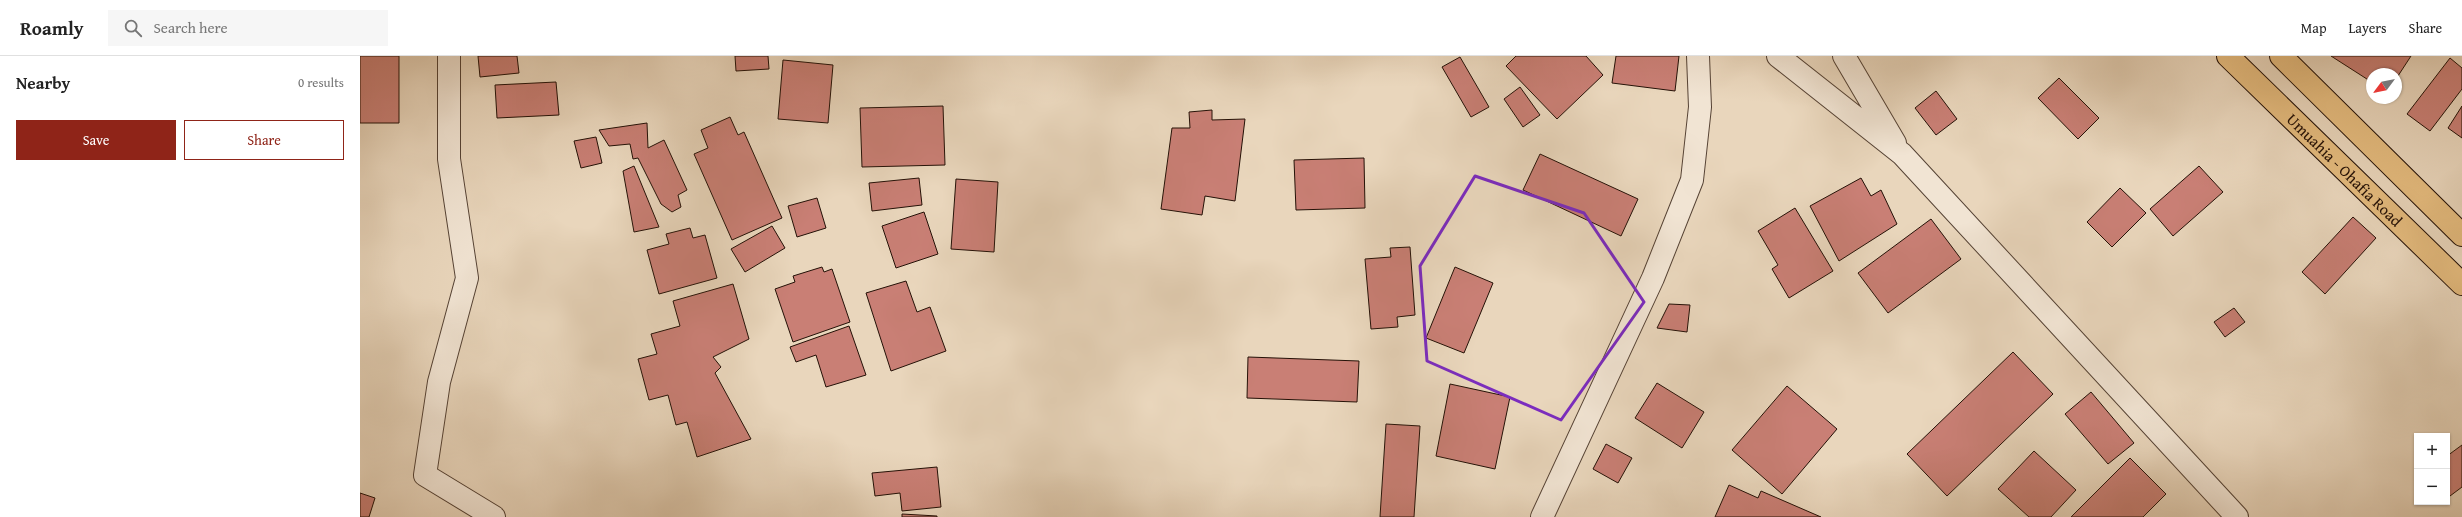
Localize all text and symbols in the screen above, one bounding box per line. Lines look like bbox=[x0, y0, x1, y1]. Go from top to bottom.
search box bbox=[108, 10, 388, 46]
text: Roamly bbox=[20, 14, 84, 42]
icon: search bbox=[122, 17, 144, 39]
text: Search here bbox=[154, 17, 228, 38]
text: Map bbox=[2301, 18, 2327, 38]
text: Layers bbox=[2349, 18, 2387, 38]
text: Share bbox=[2409, 18, 2442, 38]
north arrow bbox=[2366, 68, 2402, 104]
text: Nearby bbox=[16, 70, 70, 95]
text: 0 results bbox=[298, 73, 344, 92]
street label: Umuahia - Ohafia Road bbox=[2281, 107, 2409, 232]
button: Save bbox=[16, 120, 176, 160]
button: Share bbox=[184, 120, 344, 160]
map controls bbox=[2414, 433, 2450, 505]
button: + bbox=[2414, 433, 2450, 469]
button: − bbox=[2414, 469, 2450, 505]

